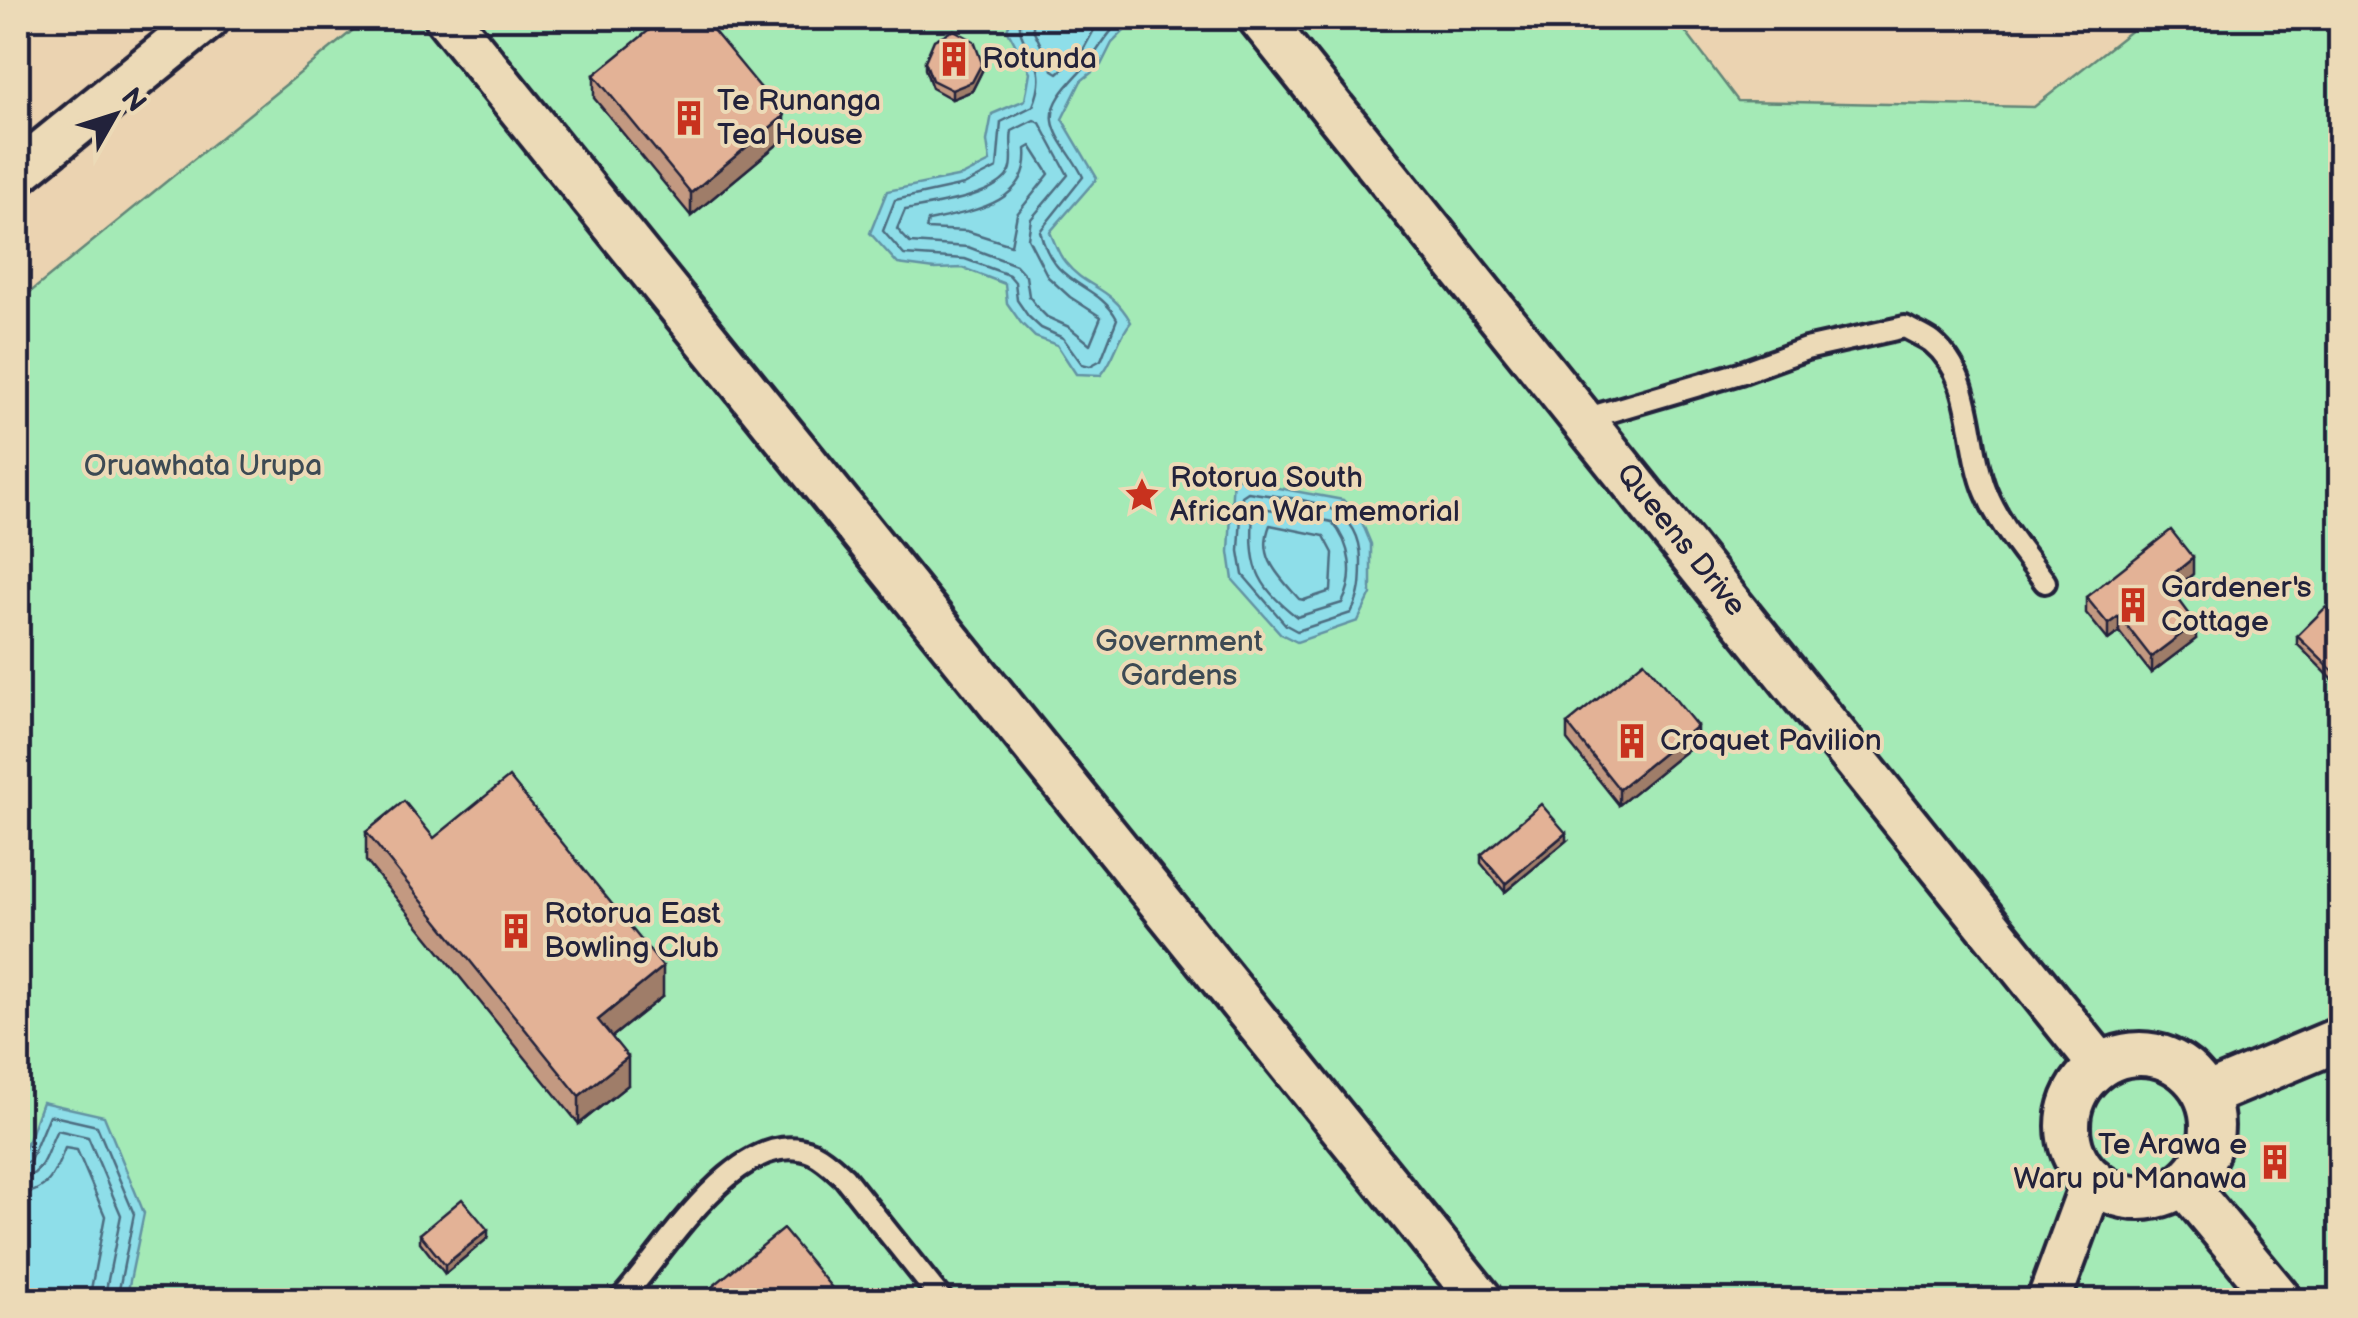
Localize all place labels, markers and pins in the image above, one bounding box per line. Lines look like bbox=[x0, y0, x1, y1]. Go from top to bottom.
building icon: Rotunda bbox=[935, 40, 973, 78]
place label: Rotunda bbox=[982, 41, 1097, 77]
place label: Te Runanga Tea House bbox=[717, 83, 881, 153]
building icon: Te Runanga Tea House bbox=[670, 99, 708, 137]
place label: Rotorua South African War memorial bbox=[1170, 460, 1460, 530]
place icon: Rotorua South African War memorial bbox=[1123, 476, 1161, 514]
place label: Gardener's Cottage bbox=[2161, 570, 2312, 640]
building icon: Gardener's Cottage bbox=[2114, 586, 2152, 624]
building icon: Croquet Pavilion bbox=[1613, 722, 1651, 760]
place label: Croquet Pavilion bbox=[1660, 723, 1882, 759]
place label: Rotorua East Bowling Club bbox=[544, 896, 721, 966]
building icon: Rotorua East Bowling Club bbox=[497, 912, 535, 950]
place label: Te Arawa e Waru pu Manawa bbox=[2013, 1127, 2247, 1197]
building icon: Te Arawa e Waru pu Manawa bbox=[2256, 1143, 2294, 1181]

